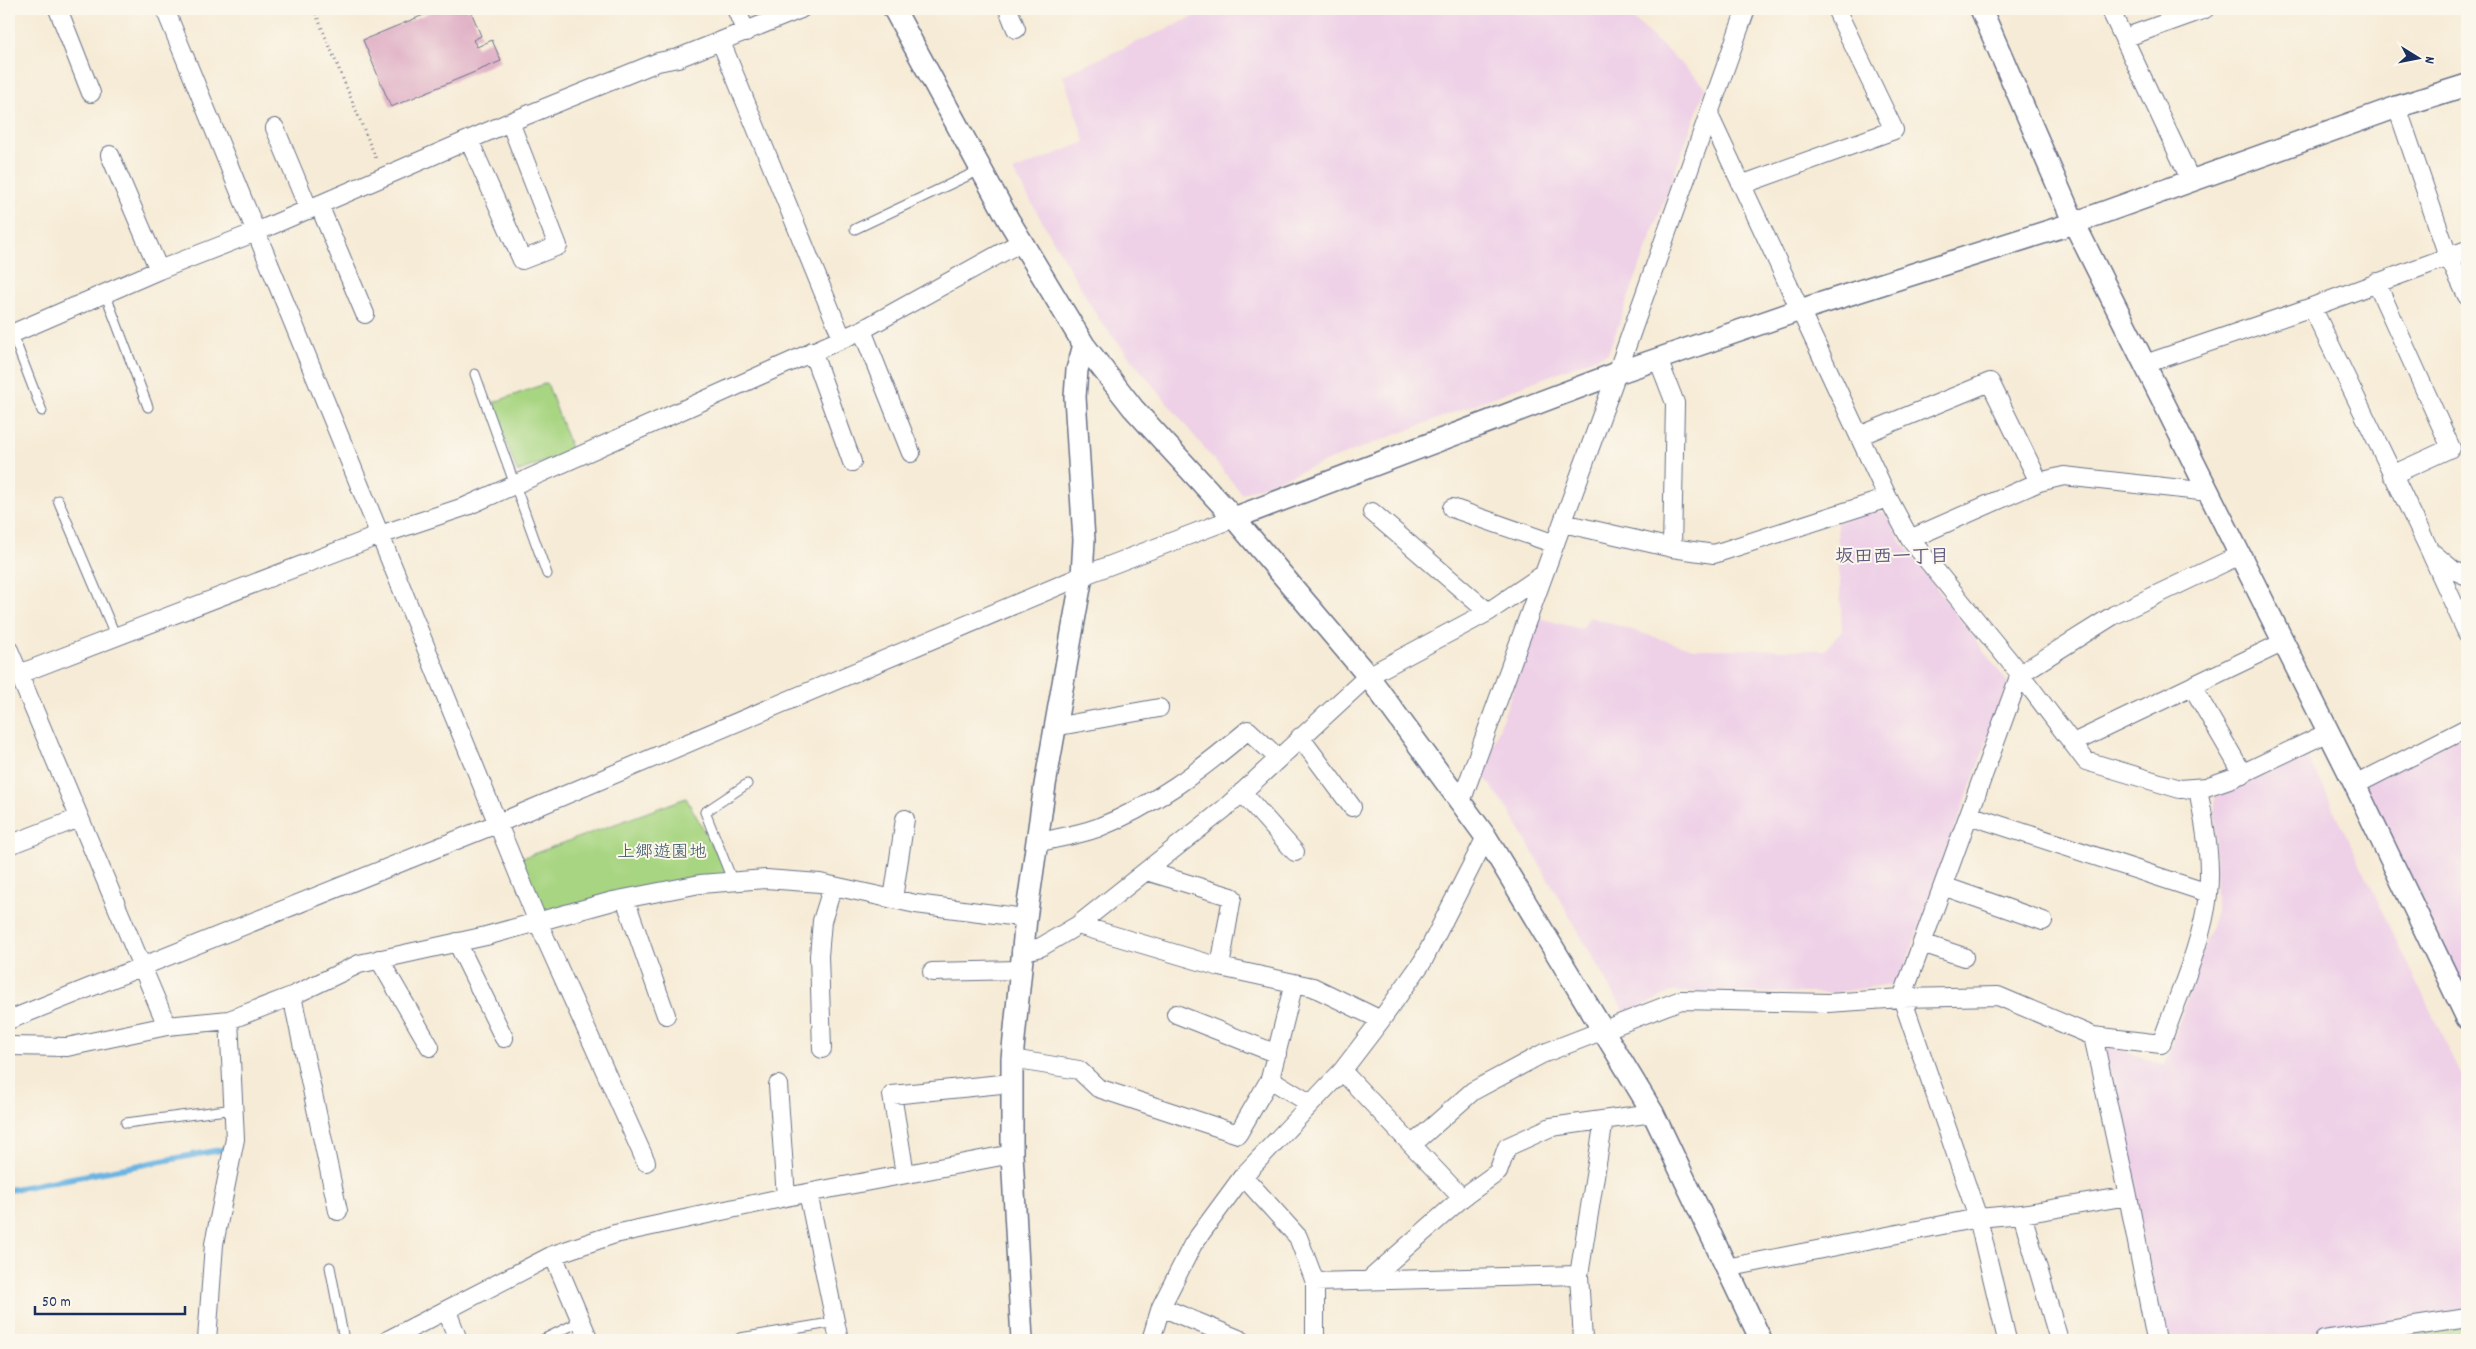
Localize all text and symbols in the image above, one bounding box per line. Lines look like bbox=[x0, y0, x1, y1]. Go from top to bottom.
north arrow bbox=[2394, 32, 2444, 82]
text: N bbox=[2418, 55, 2439, 65]
district label: 坂田西一丁目 bbox=[1835, 545, 1949, 572]
park label: 上郷遊園地 bbox=[617, 841, 707, 866]
scale bar bbox=[35, 1284, 185, 1316]
text: 50 m bbox=[42, 1292, 71, 1314]

